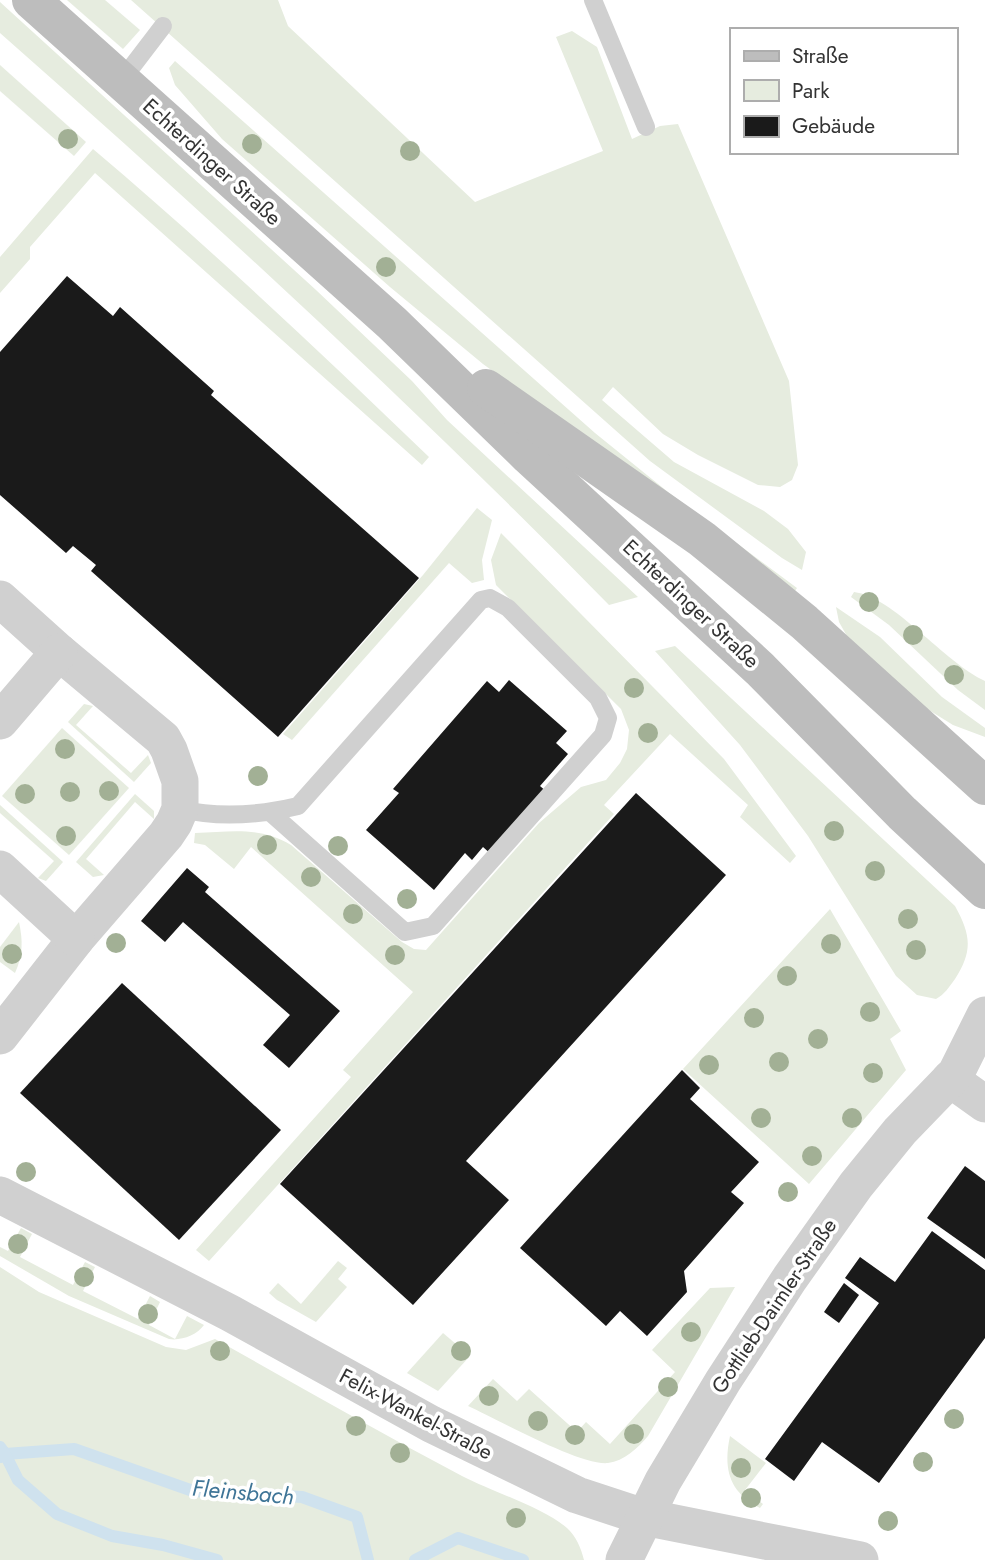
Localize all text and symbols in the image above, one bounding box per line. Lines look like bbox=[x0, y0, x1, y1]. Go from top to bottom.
legend bbox=[730, 28, 957, 154]
text: Straße bbox=[792, 41, 849, 71]
text: Park bbox=[792, 76, 830, 106]
street label: Echterdinger Straße bbox=[136, 92, 288, 232]
text: Gebäude bbox=[792, 111, 875, 141]
street label: Echterdinger Straße bbox=[616, 533, 766, 675]
street label: Gottlieb-Daimler-Straße bbox=[704, 1212, 844, 1400]
street label: Felix-Wankel-Straße bbox=[334, 1361, 498, 1467]
water label: Fleinsbach bbox=[191, 1471, 295, 1513]

